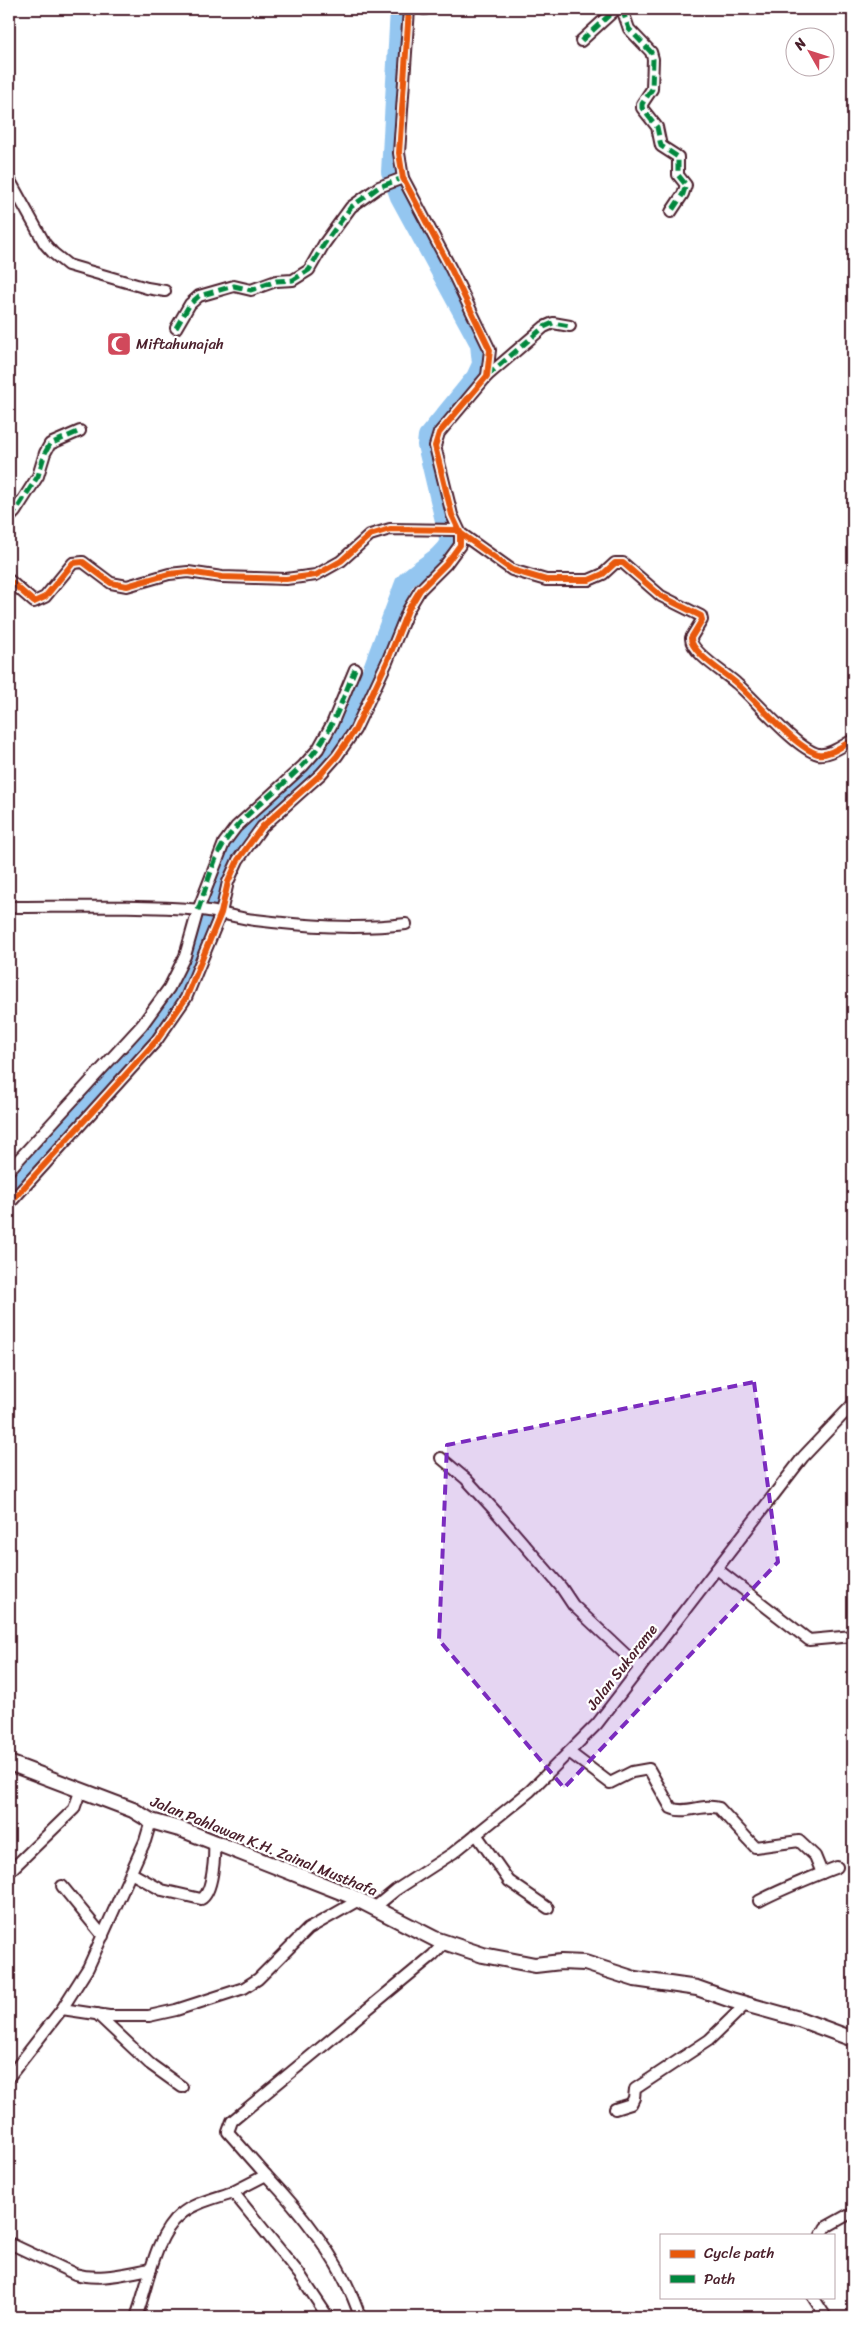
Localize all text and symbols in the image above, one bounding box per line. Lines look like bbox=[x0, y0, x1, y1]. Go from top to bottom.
north arrow bbox=[784, 28, 834, 78]
text: N bbox=[787, 32, 813, 57]
mosque icon: Miftahunajah bbox=[106, 331, 132, 357]
place label: Miftahunajah bbox=[136, 331, 224, 357]
street label: Jalan Sukarame bbox=[579, 1618, 664, 1717]
street label: Jalan Pahlawan K.H. Zainal Musthafa bbox=[146, 1788, 382, 1904]
legend bbox=[660, 2234, 834, 2298]
text: Cycle path bbox=[704, 2240, 775, 2266]
text: Path bbox=[704, 2266, 735, 2292]

